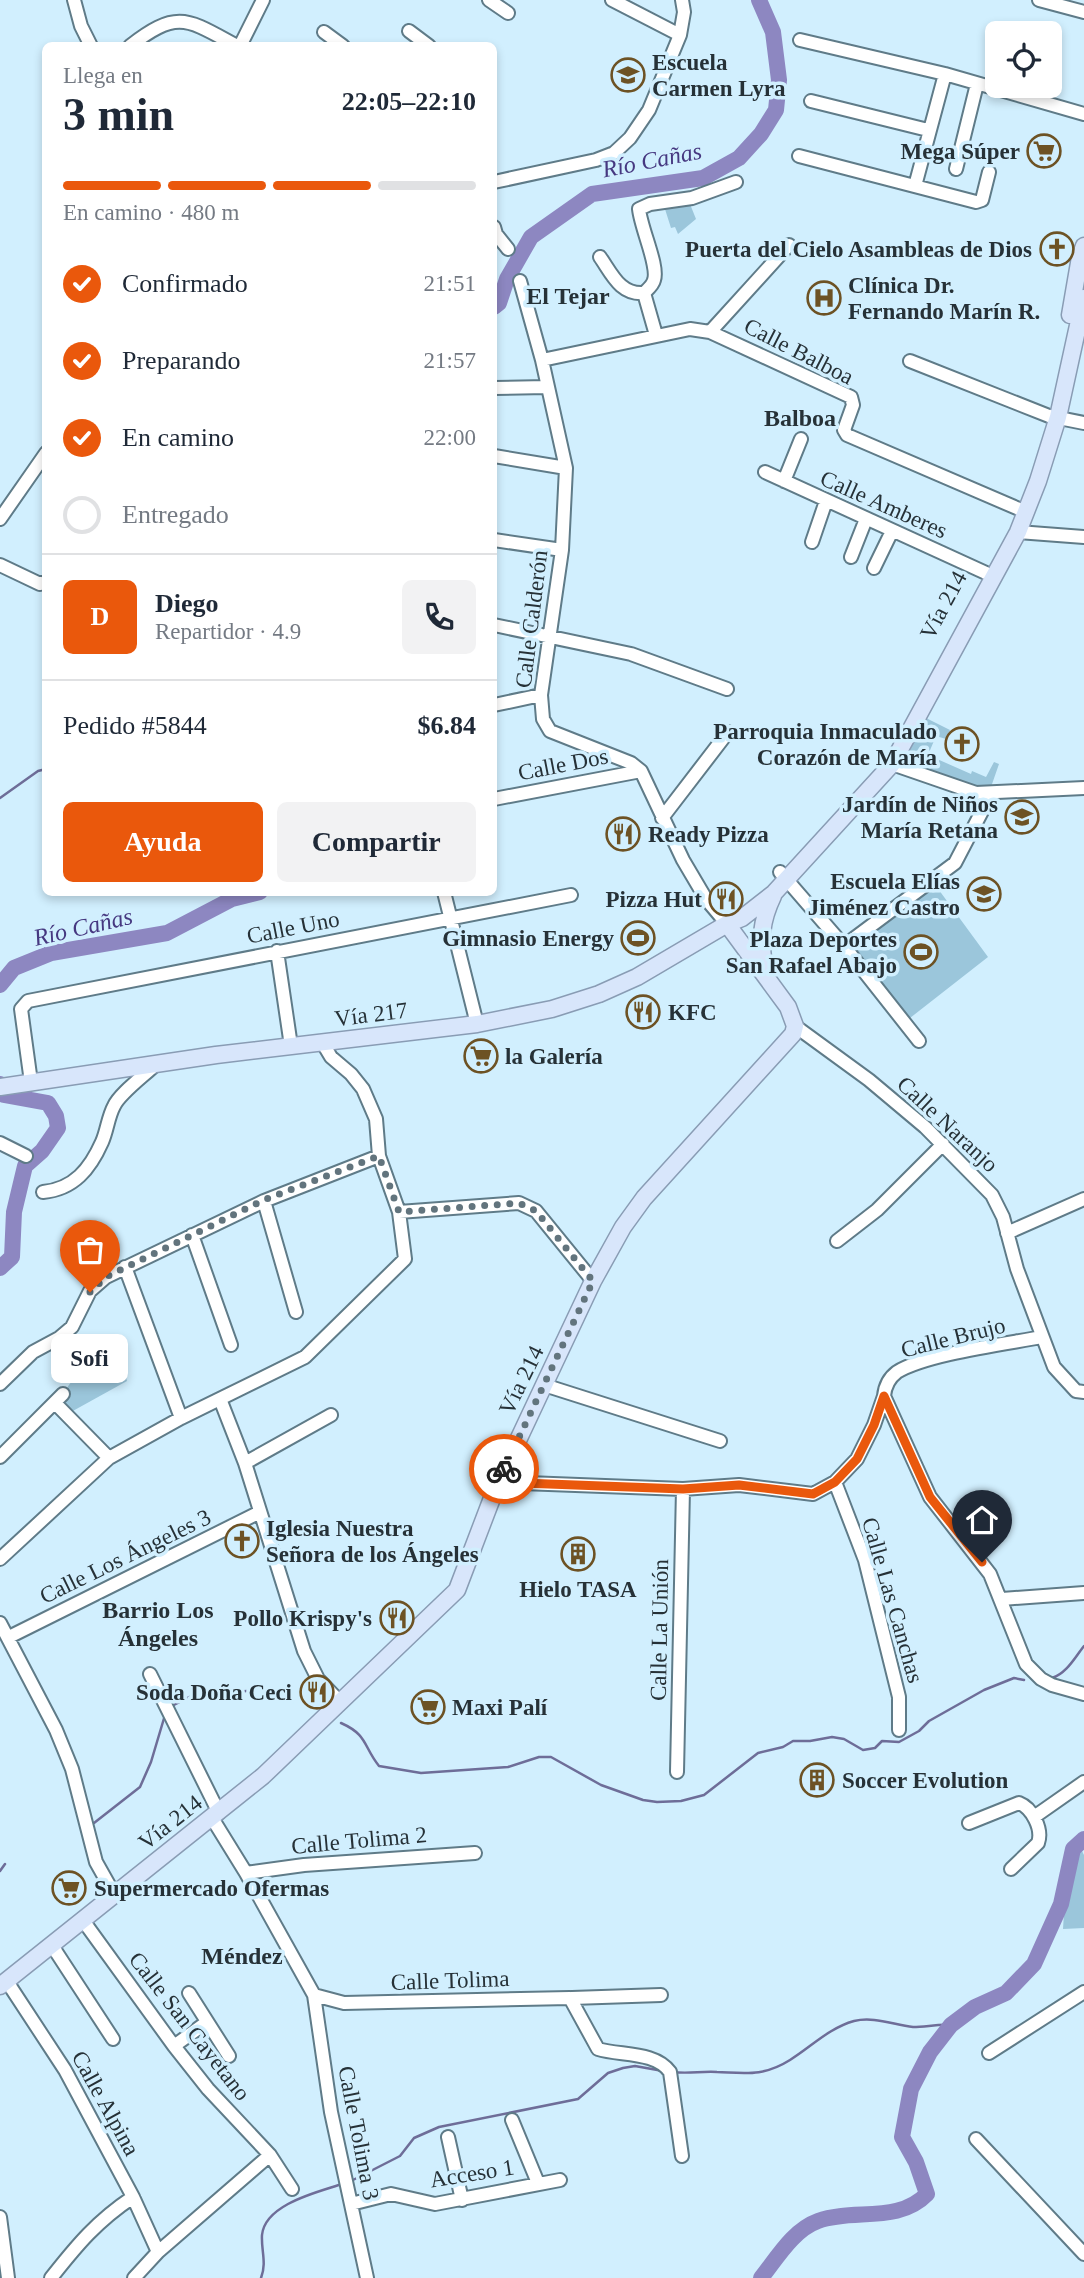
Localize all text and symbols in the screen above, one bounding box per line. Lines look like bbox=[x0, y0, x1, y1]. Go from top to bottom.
map controls bbox=[985, 21, 1062, 98]
button: locate bbox=[985, 21, 1062, 98]
place label: Escuela Carmen Lyra bbox=[652, 50, 786, 101]
school or university icon: Escuela Carmen Lyra bbox=[609, 56, 647, 94]
text: Llega en bbox=[63, 63, 143, 88]
text: 22:05–22:10 bbox=[342, 87, 476, 116]
text: 3 min bbox=[63, 89, 174, 140]
supermarket icon: Mega Súper bbox=[1025, 132, 1063, 170]
water label: Río Cañas bbox=[599, 138, 704, 183]
place label: Mega Súper bbox=[901, 139, 1020, 164]
text: En camino · 480 m bbox=[63, 200, 239, 225]
church icon: Puerta del Cielo Asambleas de Dios bbox=[1038, 230, 1076, 268]
place label: Puerta del Cielo Asambleas de Dios bbox=[685, 237, 1032, 262]
icon: check bbox=[63, 265, 101, 303]
text: Confirmado bbox=[122, 269, 248, 298]
text: 21:51 bbox=[424, 271, 476, 296]
place label: Clínica Dr. Fernando Marín R. bbox=[848, 273, 1040, 324]
hospital icon: Clínica Dr. Fernando Marín R. bbox=[805, 279, 843, 317]
district label: El Tejar bbox=[526, 283, 610, 309]
street label: Calle Balboa bbox=[740, 313, 858, 390]
icon: check bbox=[63, 342, 101, 380]
text: Preparando bbox=[122, 346, 240, 375]
text: 21:57 bbox=[424, 348, 476, 373]
district label: Balboa bbox=[764, 405, 836, 431]
icon: check bbox=[63, 419, 101, 457]
text: En camino bbox=[122, 423, 234, 452]
text: 22:00 bbox=[424, 425, 476, 450]
street label: Calle Amberes bbox=[817, 465, 951, 544]
text: Entregado bbox=[122, 500, 229, 529]
street label: Calle Calderón bbox=[511, 548, 552, 689]
street label: Vía 214 bbox=[915, 566, 972, 644]
button: phone bbox=[402, 580, 476, 654]
text: Diego bbox=[155, 589, 219, 618]
text: D bbox=[91, 602, 109, 631]
text: Repartidor · 4.9 bbox=[155, 619, 301, 644]
text: Pedido #5844 bbox=[63, 711, 207, 740]
text: $6.84 bbox=[418, 711, 476, 740]
place label: Parroquia Inmaculado Corazón de María bbox=[713, 719, 937, 770]
church icon: Parroquia Inmaculado Corazón de María bbox=[943, 725, 981, 763]
street label: Calle Dos bbox=[516, 743, 610, 785]
place label: Jardín de Niños María Retana bbox=[842, 792, 998, 843]
school or university icon: Jardín de Niños María Retana bbox=[1003, 798, 1041, 836]
button: Ayuda bbox=[63, 802, 263, 882]
button: Compartir bbox=[277, 802, 476, 882]
restaurant icon: Ready Pizza bbox=[604, 815, 642, 853]
place label: Ready Pizza bbox=[648, 822, 769, 847]
place label: Escuela Elías Jiménez Castro bbox=[808, 869, 960, 920]
school or university icon: Escuela Elías Jiménez Castro bbox=[965, 875, 1003, 913]
restaurant icon: Pizza Hut bbox=[707, 880, 745, 918]
place label: Pizza Hut bbox=[606, 887, 702, 912]
water label: Río Cañas bbox=[30, 903, 135, 951]
street label: Calle Uno bbox=[245, 906, 342, 949]
sports icon: Gimnasio Energy bbox=[619, 919, 657, 957]
place label: Gimnasio Energy bbox=[442, 926, 614, 951]
place label: Plaza Deportes San Rafael Abajo bbox=[726, 927, 897, 978]
sports icon: Plaza Deportes San Rafael Abajo bbox=[902, 933, 940, 971]
restaurant icon: KFC bbox=[624, 993, 662, 1031]
street label: Vía 217 bbox=[333, 998, 409, 1031]
place label: KFC bbox=[668, 1000, 717, 1025]
supermarket icon: la Galería bbox=[462, 1037, 500, 1075]
place label: la Galería bbox=[505, 1044, 603, 1069]
street label: Calle Naranjo bbox=[892, 1071, 1003, 1177]
pin bbox=[60, 1220, 120, 1292]
icon: bag bbox=[71, 1231, 109, 1269]
street label: Calle Brujo bbox=[898, 1312, 1008, 1363]
callout: Sofi bbox=[52, 1334, 128, 1383]
street label: Vía 214 bbox=[494, 1341, 549, 1419]
text: Sofi bbox=[70, 1346, 109, 1371]
courier bbox=[469, 1434, 539, 1504]
icon: bike bbox=[485, 1450, 523, 1488]
pin bbox=[952, 1490, 1012, 1562]
icon: home bbox=[963, 1501, 1001, 1539]
street label: Calle Los Ángeles 3 bbox=[36, 1504, 215, 1609]
street label: Calle Las Canchas bbox=[857, 1514, 928, 1686]
place label: Iglesia Nuestra Señora de los Ángeles bbox=[266, 1516, 479, 1567]
church icon: Iglesia Nuestra Señora de los Ángeles bbox=[223, 1522, 261, 1560]
building icon: Hielo TASA bbox=[559, 1535, 597, 1573]
street label: Calle La Unión bbox=[646, 1558, 673, 1701]
place label: Hielo TASA bbox=[519, 1577, 637, 1602]
district label: Barrio Los Ángeles bbox=[102, 1597, 214, 1651]
restaurant icon: Pollo Krispy's bbox=[378, 1599, 416, 1637]
place label: Pollo Krispy's bbox=[233, 1606, 372, 1631]
restaurant icon: Soda Doña Ceci bbox=[298, 1673, 336, 1711]
place label: Soda Doña Ceci bbox=[136, 1680, 293, 1705]
supermarket icon: Maxi Palí bbox=[409, 1688, 447, 1726]
place label: Maxi Palí bbox=[452, 1695, 548, 1720]
building icon: Soccer Evolution bbox=[798, 1761, 836, 1799]
place label: Soccer Evolution bbox=[842, 1768, 1009, 1793]
street label: Vía 214 bbox=[134, 1790, 207, 1855]
street label: Calle Tolima 2 bbox=[290, 1822, 428, 1859]
supermarket icon: Supermercado Ofermas bbox=[50, 1869, 88, 1907]
place label: Supermercado Ofermas bbox=[94, 1876, 329, 1901]
district label: Méndez bbox=[201, 1943, 283, 1969]
street label: Calle San Cayetano bbox=[124, 1947, 255, 2105]
street label: Calle Tolima bbox=[390, 1966, 510, 1995]
street label: Calle Alpina bbox=[67, 2047, 145, 2160]
street label: Calle Tolima 3 bbox=[333, 2064, 384, 2202]
street label: Acceso 1 bbox=[428, 2155, 516, 2192]

